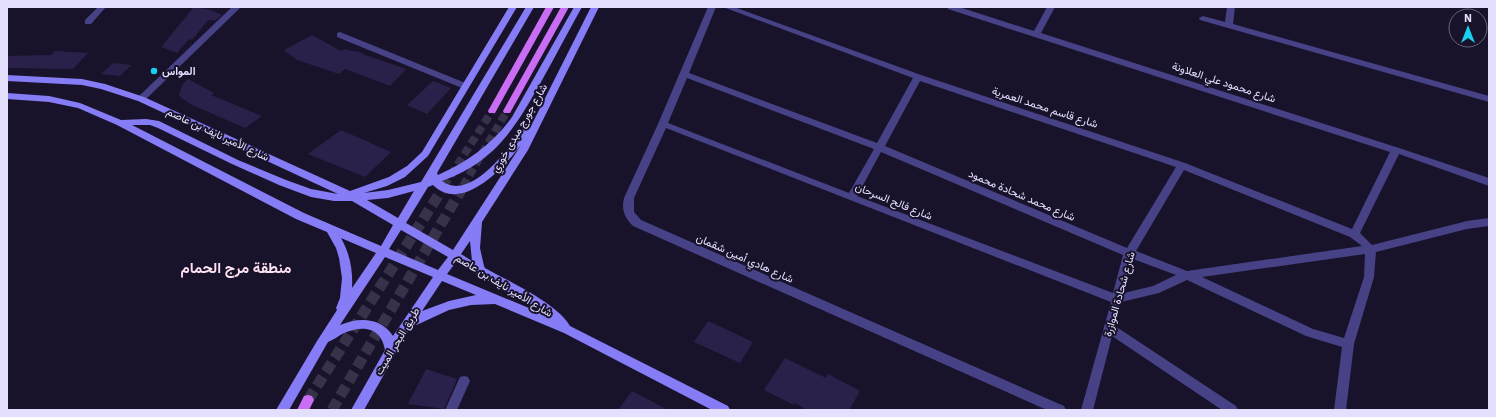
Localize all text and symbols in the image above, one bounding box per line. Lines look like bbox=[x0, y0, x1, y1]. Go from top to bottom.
north arrow bbox=[1448, 8, 1488, 48]
text: N bbox=[1464, 11, 1472, 25]
street label: شارع محمود علي العلاونة bbox=[1169, 59, 1278, 108]
place label: المواس bbox=[162, 64, 196, 78]
marker: المواس bbox=[149, 66, 159, 76]
street label: شارع جورج مبدى خوري bbox=[488, 81, 553, 176]
street label: شارع قاسم محمد العمرية bbox=[990, 83, 1100, 132]
street label: شارع الأمير نايف بن عاصم bbox=[164, 104, 272, 165]
street label: شارع محمد شحادة محمود bbox=[966, 166, 1078, 225]
street label: شارع فالح السرحان bbox=[853, 179, 935, 224]
street label: شارع هادي أمين شقمان bbox=[693, 230, 796, 289]
street label: شارع الأمير نايف بن عاصم bbox=[452, 250, 556, 321]
street label: شارع شحادة الموازرة bbox=[1100, 250, 1139, 338]
district label: منطقة مرج الحمام bbox=[181, 258, 291, 278]
street label: طريق البحر الميت bbox=[371, 305, 423, 377]

